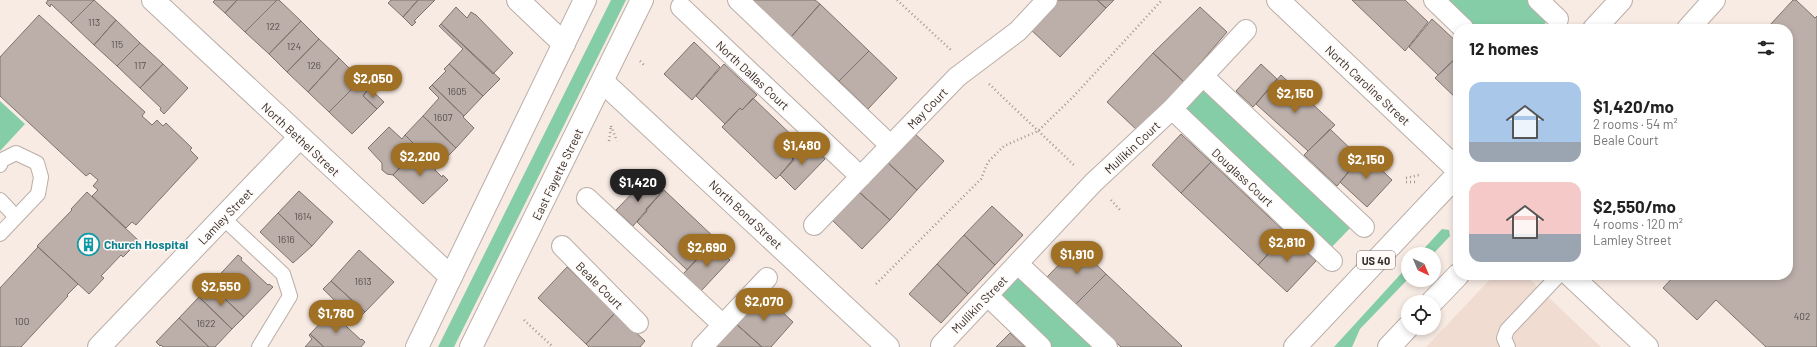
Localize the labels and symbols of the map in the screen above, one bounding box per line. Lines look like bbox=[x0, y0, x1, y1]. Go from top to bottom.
house number: 113 bbox=[88, 16, 100, 28]
house number: 122 bbox=[266, 20, 280, 32]
house number: 115 bbox=[111, 38, 123, 50]
street label: North Dallas Court bbox=[714, 38, 792, 112]
house number: 124 bbox=[287, 40, 301, 52]
street label: North Caroline Street bbox=[1323, 42, 1413, 128]
house number: 117 bbox=[134, 59, 146, 71]
house number: 126 bbox=[307, 59, 321, 71]
pin: $2,050 bbox=[340, 65, 406, 99]
pin: $2,150 bbox=[1262, 80, 1328, 114]
house number: 1605 bbox=[447, 85, 467, 97]
street label: May Court bbox=[904, 85, 950, 131]
street label: North Bethel Street bbox=[259, 99, 343, 179]
house number: 1607 bbox=[433, 111, 453, 123]
street label: Mullikin Court bbox=[1101, 118, 1163, 176]
street label: East Fayette Street bbox=[529, 126, 585, 222]
pin: $1,480 bbox=[769, 132, 835, 166]
pin: $2,200 bbox=[387, 143, 453, 177]
street label: Douglass Court bbox=[1209, 145, 1277, 209]
pin: $2,150 bbox=[1333, 146, 1399, 180]
pin: $1,420 bbox=[605, 169, 671, 203]
street label: North Bond Street bbox=[707, 177, 785, 251]
street label: Lamley Street bbox=[195, 185, 255, 247]
house number: 1614 bbox=[294, 210, 312, 222]
pin: $2,810 bbox=[1254, 229, 1320, 263]
building icon: Church Hospital bbox=[75, 231, 101, 257]
house number: 1616 bbox=[277, 233, 295, 245]
pin: $2,690 bbox=[674, 234, 740, 268]
place label: Church Hospital bbox=[104, 237, 188, 251]
pin: $1,910 bbox=[1044, 241, 1110, 275]
north arrow bbox=[1401, 247, 1441, 287]
road number: US 40 bbox=[1357, 251, 1395, 269]
street label: Beale Court bbox=[574, 259, 626, 311]
street label: Mullikin Street bbox=[948, 272, 1010, 336]
pin: $2,550 bbox=[188, 273, 254, 307]
house number: 1613 bbox=[354, 275, 372, 287]
pin: $2,070 bbox=[731, 288, 797, 322]
pin: $1,780 bbox=[303, 300, 369, 334]
house number: 402 bbox=[1794, 310, 1810, 322]
house number: 100 bbox=[15, 315, 29, 327]
house number: 1622 bbox=[196, 317, 216, 329]

